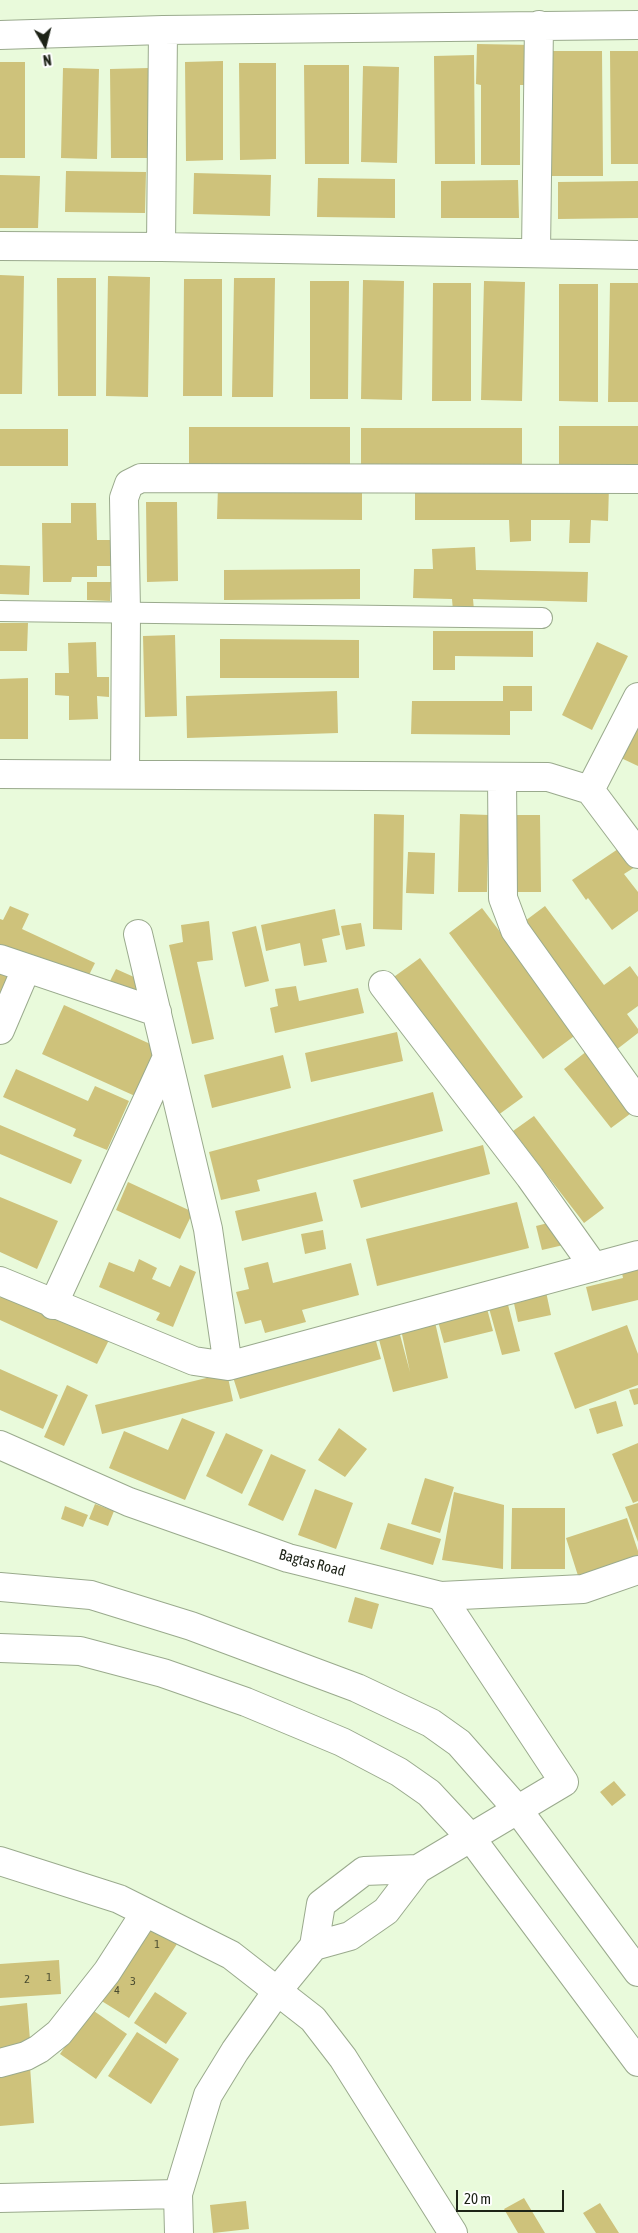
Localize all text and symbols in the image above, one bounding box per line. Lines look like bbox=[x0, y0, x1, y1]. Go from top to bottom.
north arrow bbox=[20, 20, 70, 70]
text: N bbox=[42, 51, 52, 68]
street label: Bagtas Road bbox=[277, 1546, 347, 1580]
house number: 1 bbox=[154, 1937, 160, 1951]
house number: 1 bbox=[46, 1970, 52, 1984]
house number: 2 bbox=[24, 1972, 30, 1986]
house number: 3 bbox=[130, 1974, 136, 1988]
house number: 4 bbox=[114, 1983, 120, 1997]
scale bar bbox=[458, 2180, 566, 2212]
text: 20 m bbox=[464, 2190, 491, 2207]

